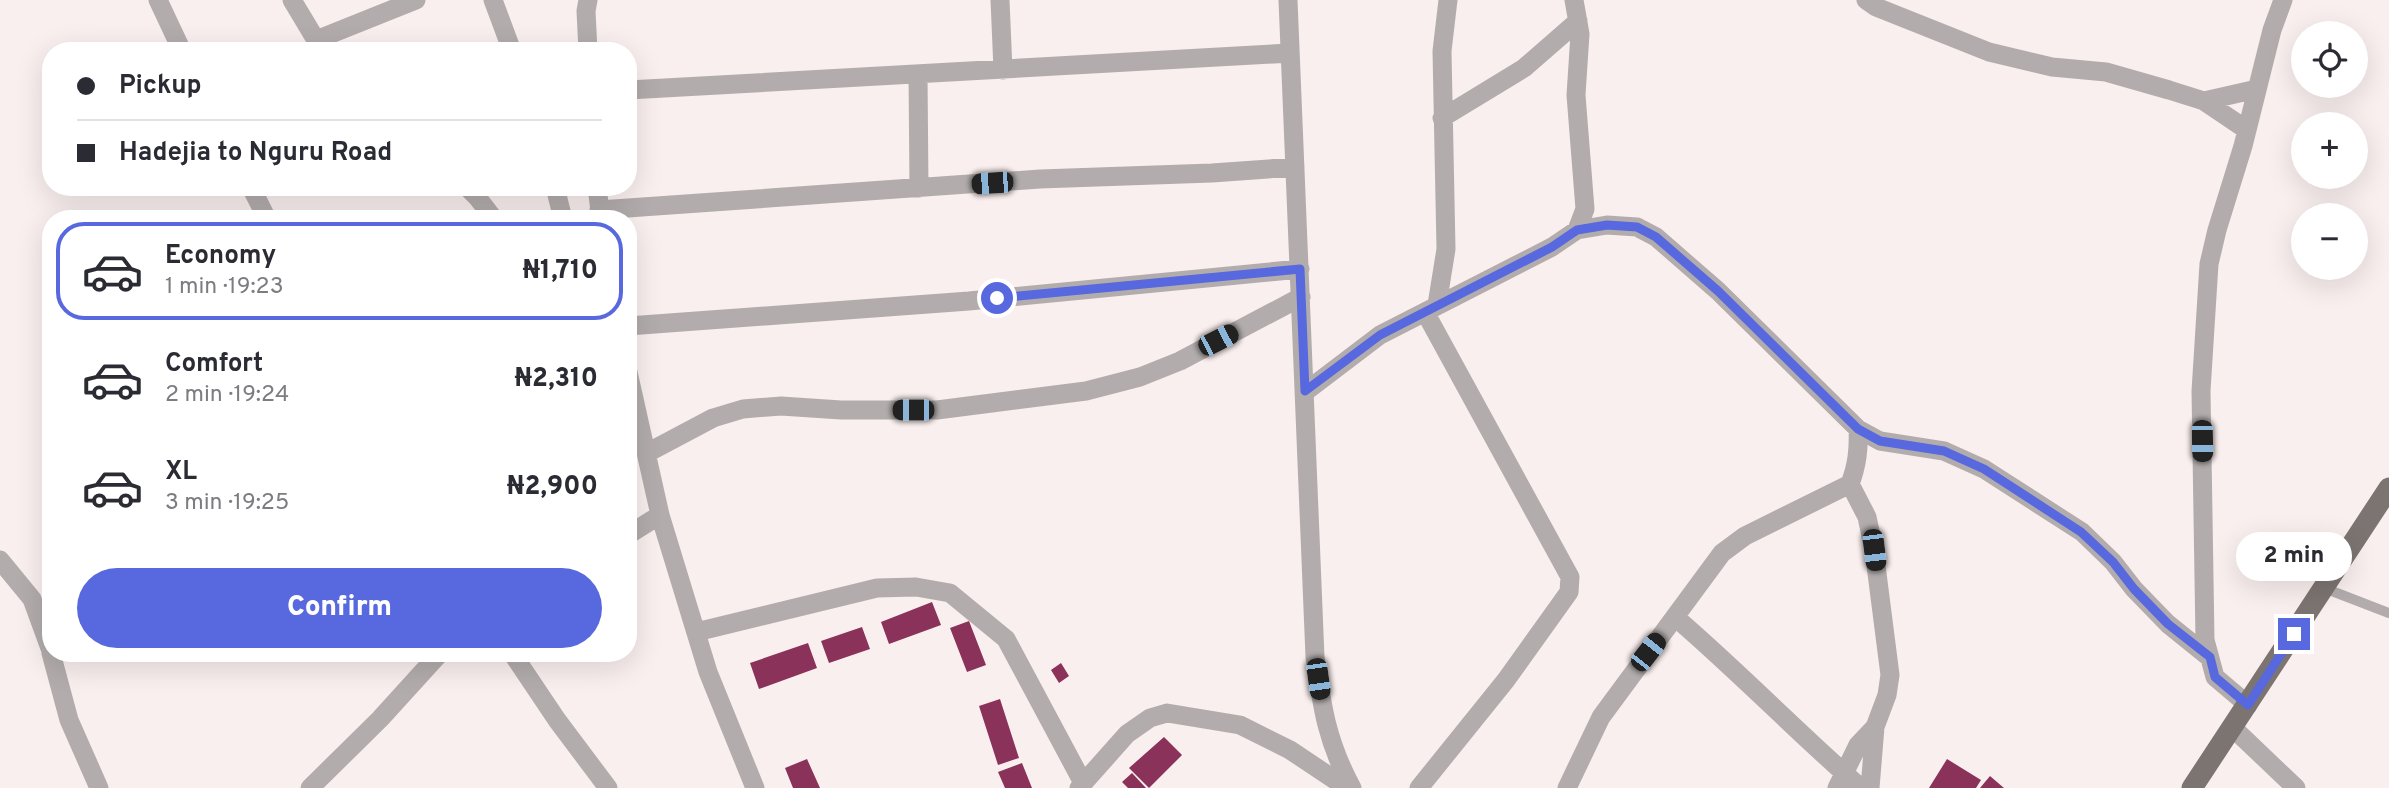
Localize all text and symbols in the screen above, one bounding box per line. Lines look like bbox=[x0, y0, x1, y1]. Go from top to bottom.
map controls bbox=[2291, 21, 2368, 280]
button: locate bbox=[2291, 21, 2368, 98]
text: Pickup bbox=[119, 70, 202, 103]
button: + bbox=[2291, 112, 2368, 189]
text: Hadejia to Nguru Road bbox=[119, 137, 392, 170]
car bbox=[971, 171, 1014, 195]
button: − bbox=[2291, 203, 2368, 280]
icon: car bbox=[81, 240, 144, 303]
text: Economy bbox=[165, 240, 276, 273]
text: ₦1,710 bbox=[522, 255, 598, 288]
text: 1 min · 19:23 bbox=[165, 273, 283, 302]
route start bbox=[981, 282, 1013, 314]
car bbox=[1195, 321, 1242, 359]
icon: car bbox=[81, 348, 144, 411]
text: Comfort bbox=[165, 348, 263, 381]
text: ₦2,310 bbox=[514, 363, 598, 396]
text: 2 min · 19:24 bbox=[165, 381, 289, 410]
car bbox=[893, 400, 935, 421]
car bbox=[2192, 420, 2213, 462]
icon: car bbox=[81, 456, 144, 519]
text: XL bbox=[165, 456, 197, 489]
text: ₦2,900 bbox=[507, 471, 598, 504]
text: 3 min · 19:25 bbox=[165, 489, 289, 518]
car bbox=[1862, 528, 1887, 572]
callout: 2 min bbox=[2236, 532, 2352, 582]
text: 2 min bbox=[2264, 542, 2324, 571]
button: Confirm bbox=[77, 568, 602, 648]
route end bbox=[2278, 618, 2310, 650]
car bbox=[1627, 629, 1670, 675]
car bbox=[1305, 657, 1332, 701]

